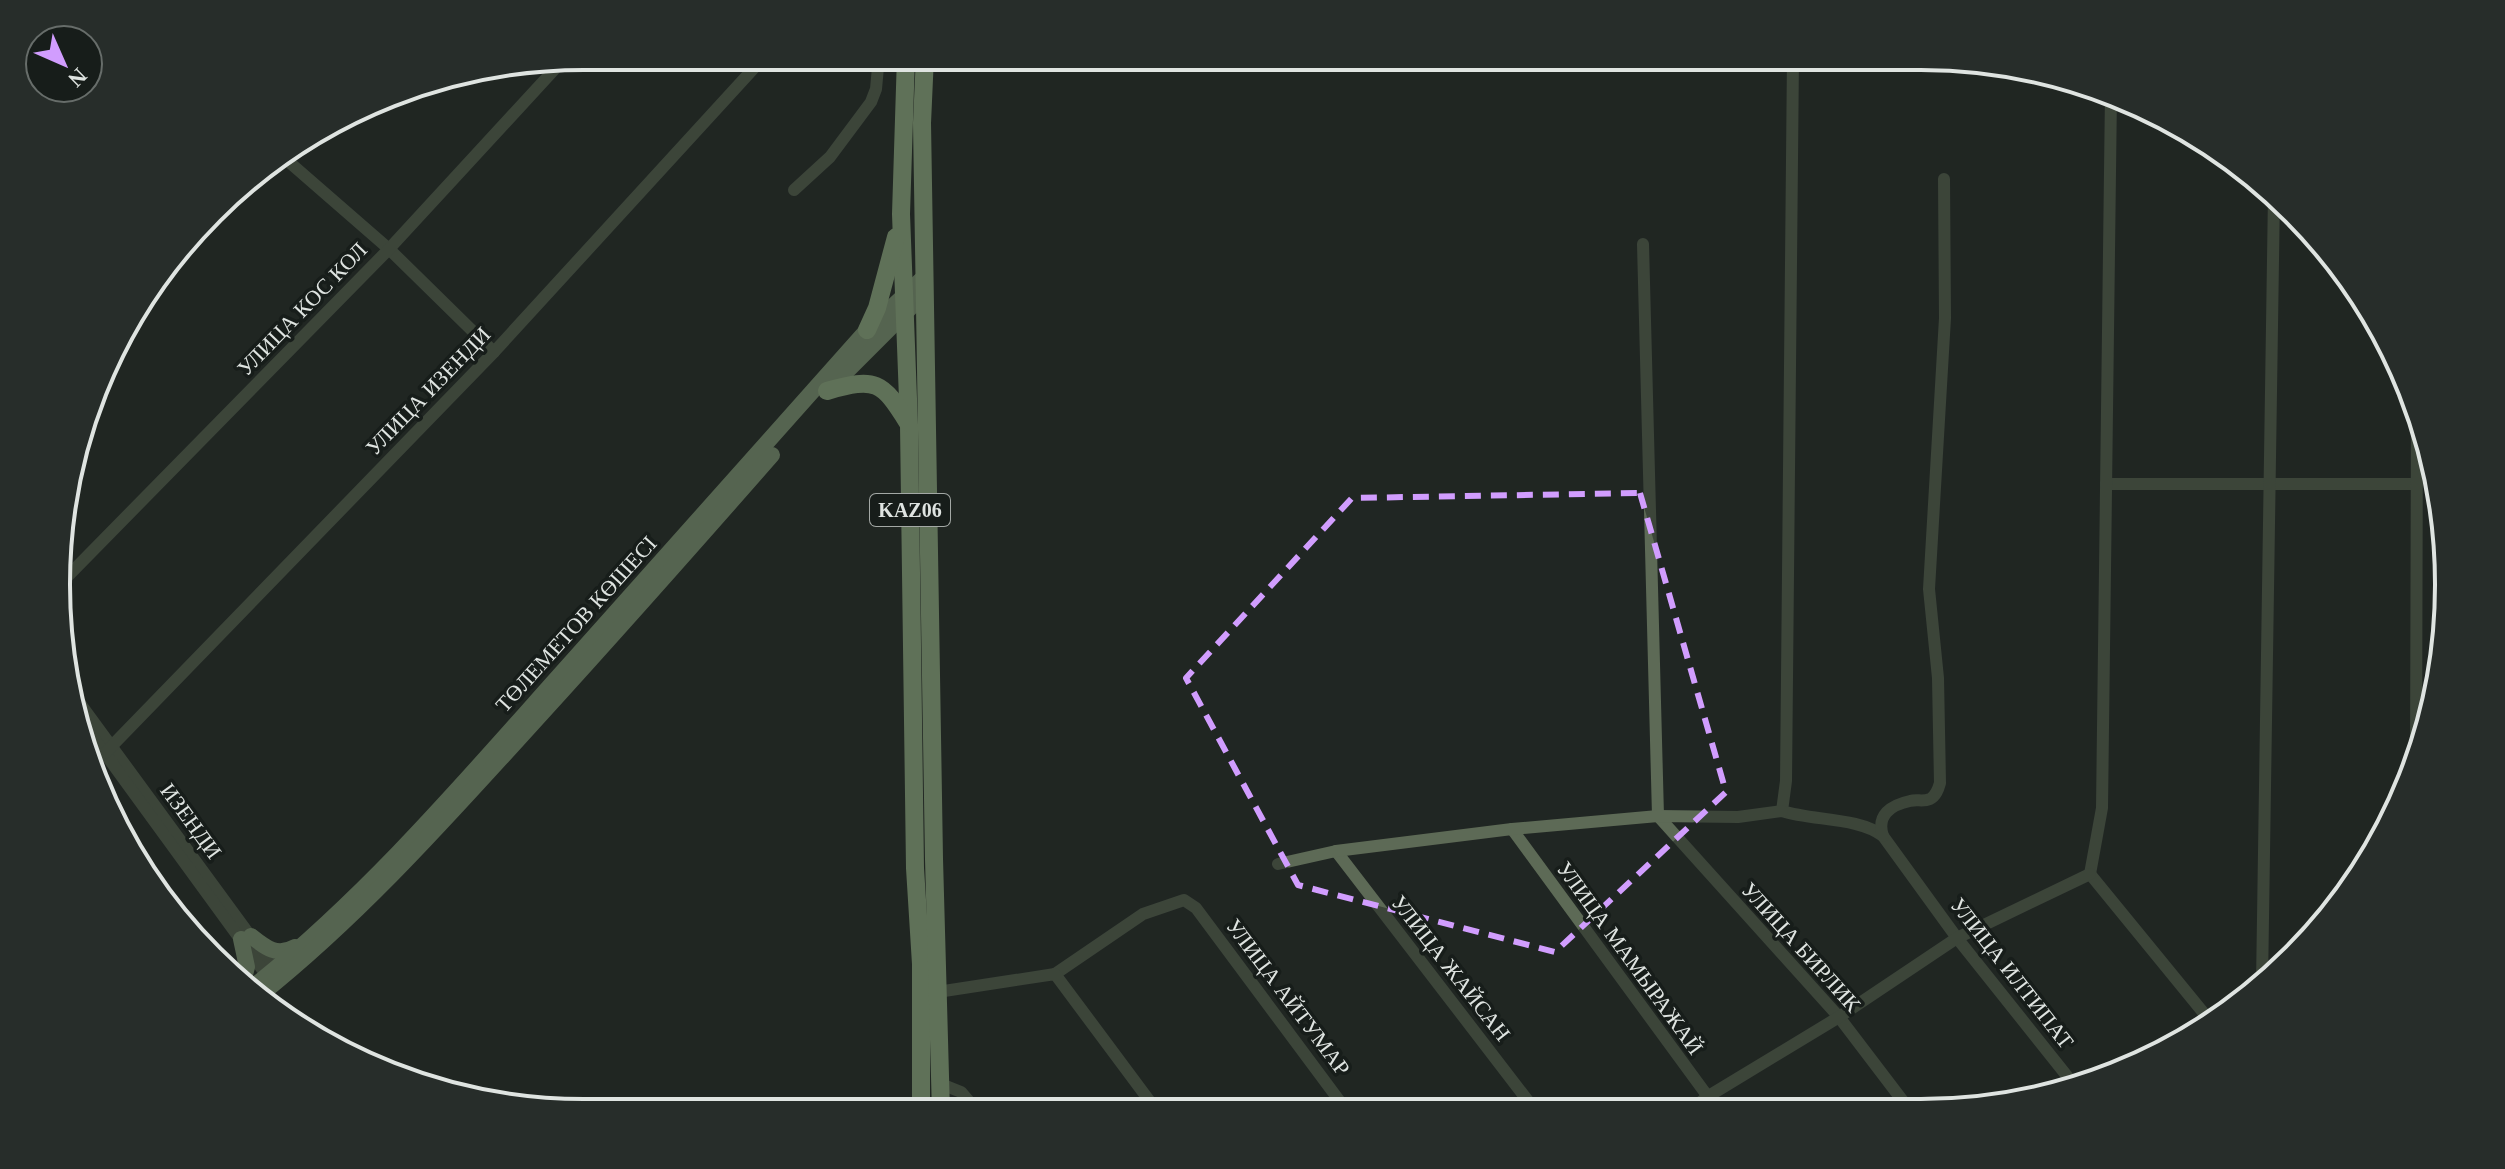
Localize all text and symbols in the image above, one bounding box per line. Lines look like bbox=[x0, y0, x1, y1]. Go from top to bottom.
north arrow bbox=[24, 24, 104, 104]
text: N bbox=[63, 63, 92, 92]
street label: УЛИЦА КОС КОЛ bbox=[232, 237, 372, 381]
street label: УЛИЦА ИЗЕНДИ bbox=[361, 322, 496, 460]
road number: KАZ06 bbox=[870, 494, 950, 526]
street label: ТӨЛЕМЕТОВ КӨШЕСІ bbox=[490, 531, 662, 717]
street label: ИЗЕНДИ bbox=[155, 778, 227, 864]
street label: УЛИЦА МАМЫРАЖАЙ bbox=[1552, 857, 1708, 1059]
street label: УЛИЦА БИРЛИК bbox=[1736, 877, 1866, 1017]
street label: УЛИЦА ЖАЙСАН bbox=[1386, 890, 1516, 1046]
street label: УЛИЦА ИЛТИПАТ bbox=[1945, 893, 2079, 1054]
street label: УЛИЦА АЙТУМАР bbox=[1221, 914, 1355, 1080]

